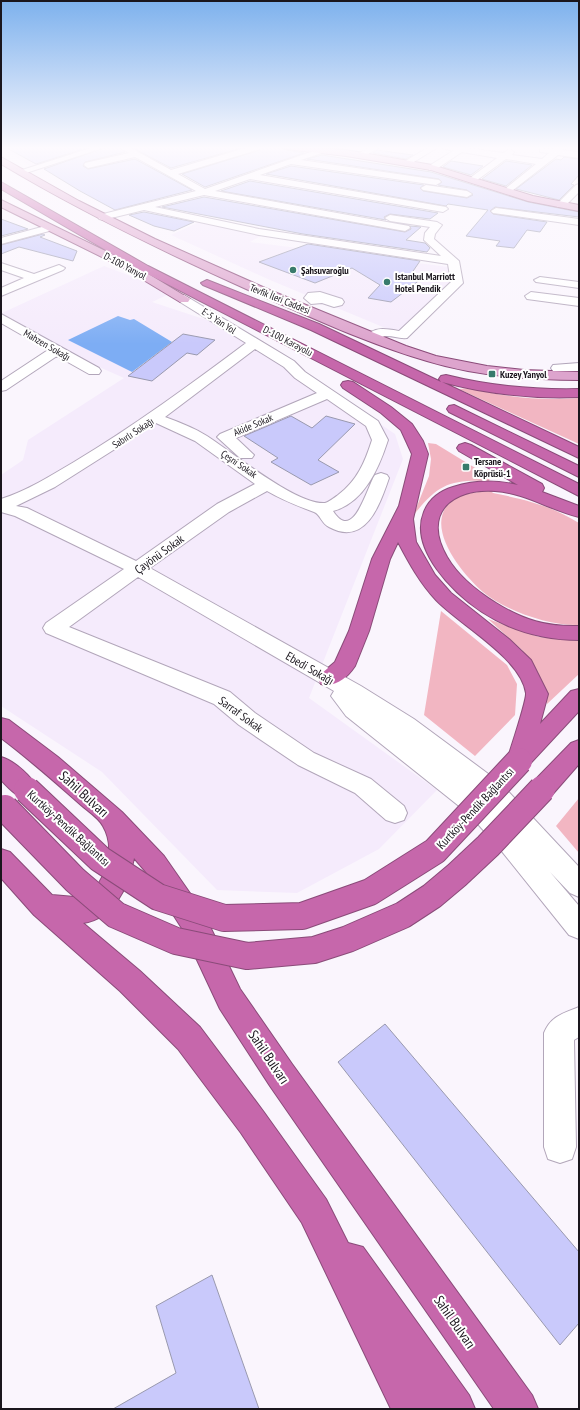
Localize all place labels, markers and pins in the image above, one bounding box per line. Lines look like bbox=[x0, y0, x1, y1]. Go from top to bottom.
place label: Şahsuvaroğlu bbox=[301, 264, 349, 277]
marker: Şahsuvaroğlu bbox=[288, 265, 298, 275]
place label: Istanbul Marriott Hotel Pendik bbox=[395, 270, 455, 295]
marker: Istanbul Marriott Hotel Pendik bbox=[382, 277, 392, 287]
place label: Kuzey Yanyol bbox=[500, 368, 547, 381]
marker: Kuzey Yanyol bbox=[487, 369, 497, 379]
place label: Tersane Köprüsü-1 bbox=[474, 455, 511, 480]
marker: Tersane Köprüsü-1 bbox=[461, 462, 471, 472]

